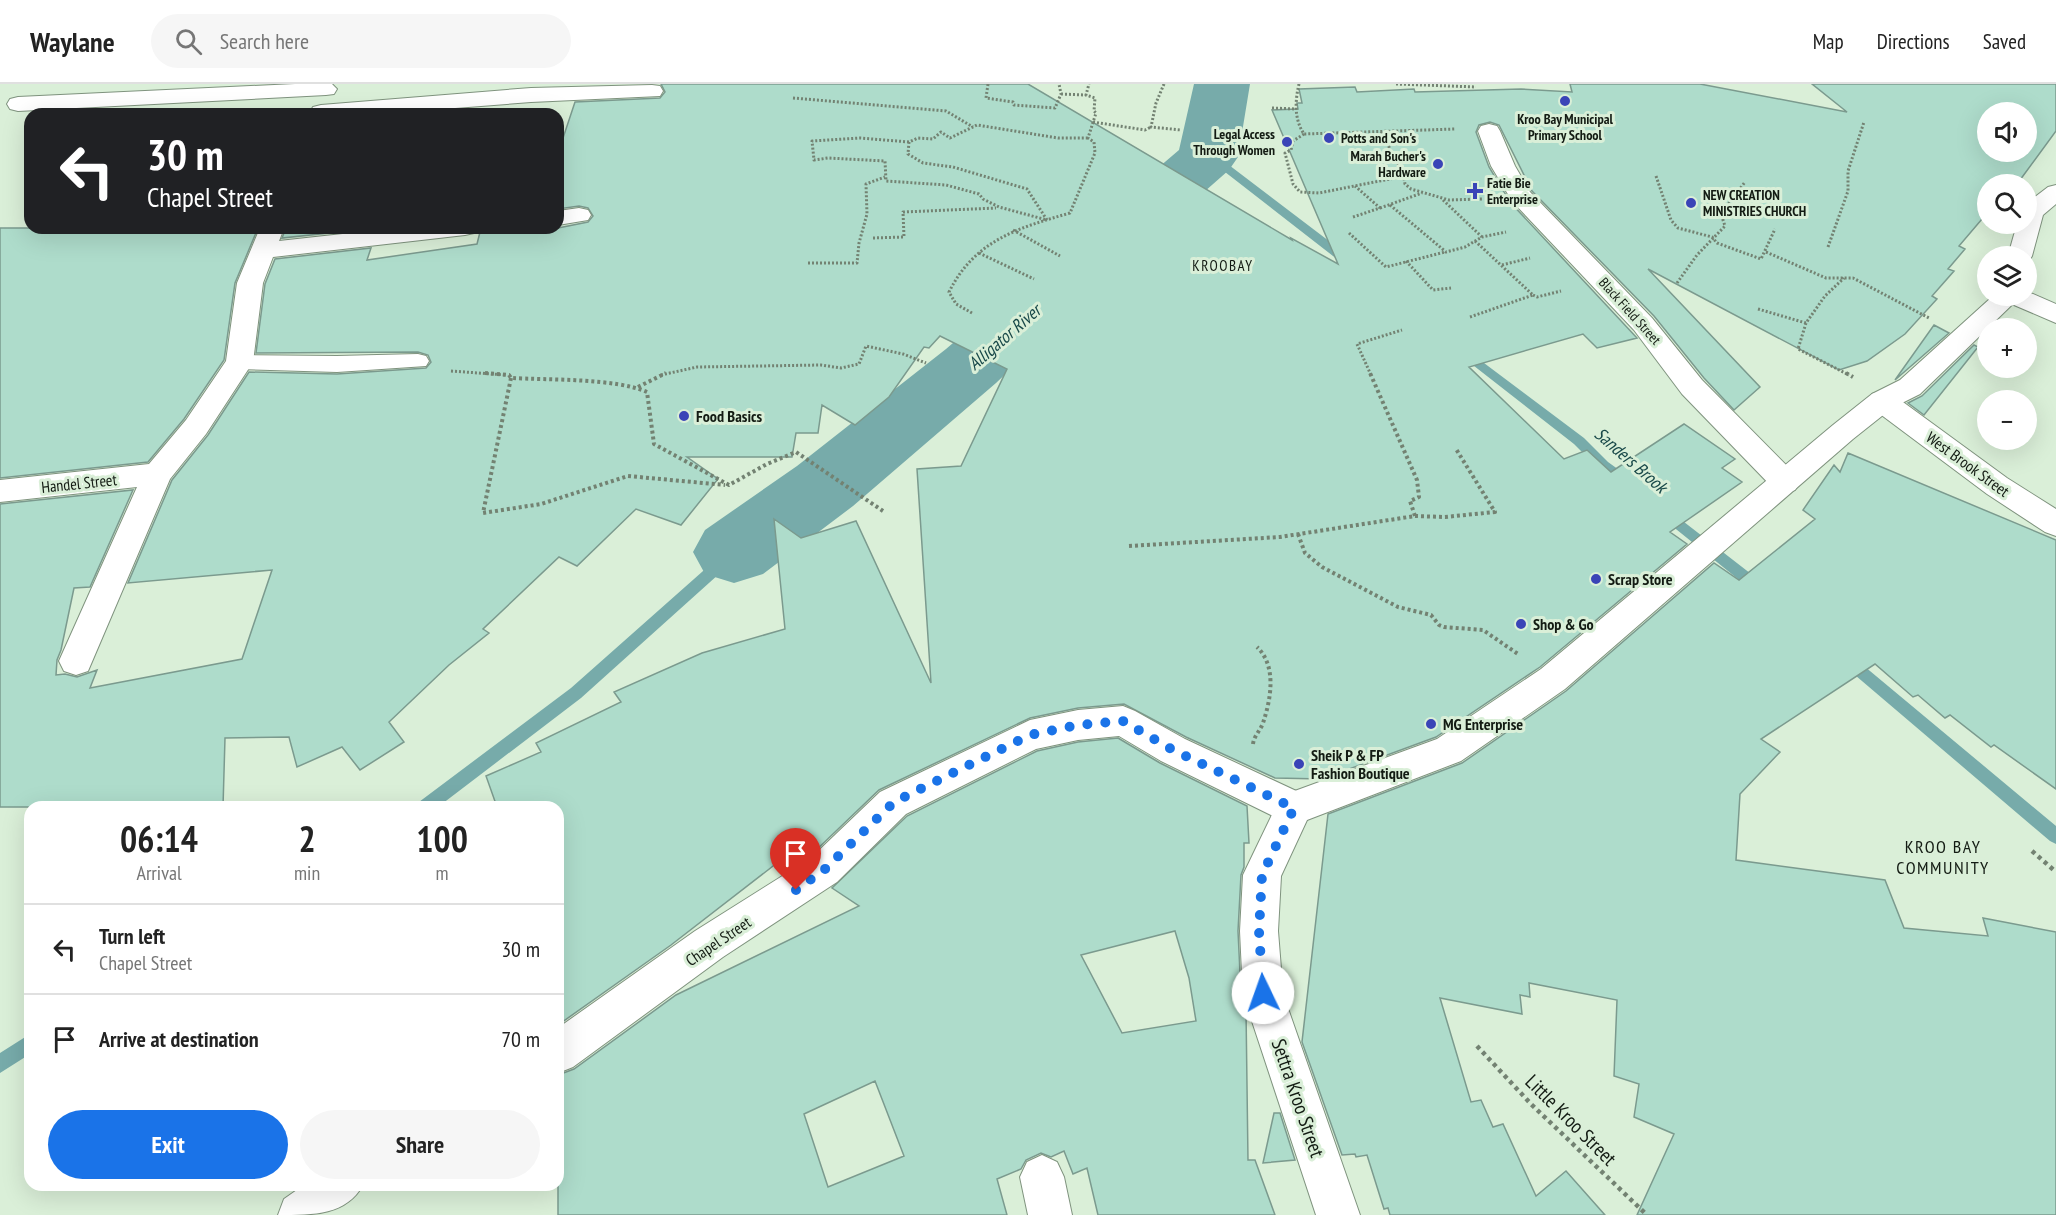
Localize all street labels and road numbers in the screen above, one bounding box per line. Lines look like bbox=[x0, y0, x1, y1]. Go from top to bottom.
street label: Black Field Street bbox=[1595, 274, 1665, 348]
street label: West Brook Street bbox=[1922, 427, 2014, 501]
street label: Handel Street bbox=[40, 469, 118, 497]
street label: Chapel Street bbox=[681, 912, 755, 970]
street label: Settra Kroo Street bbox=[1266, 1035, 1331, 1161]
street label: Little Kroo Street bbox=[1520, 1069, 1622, 1171]

